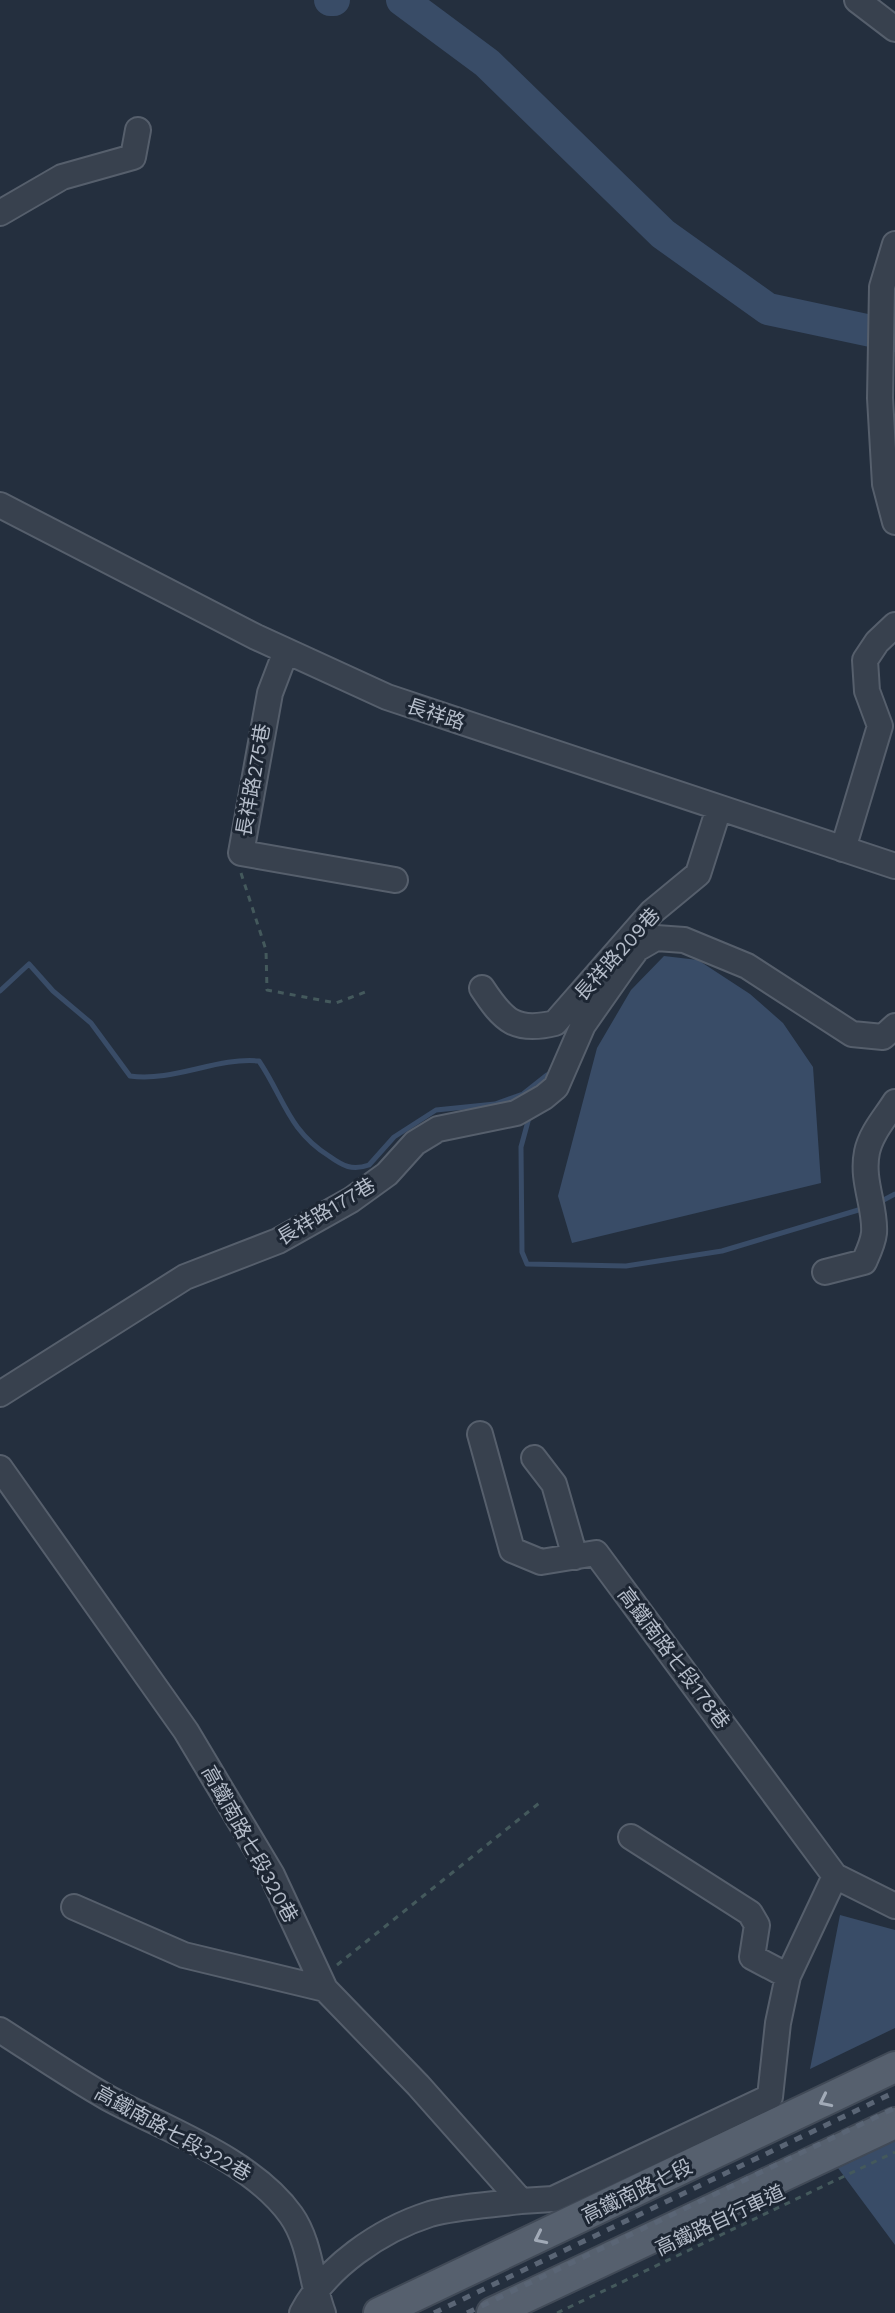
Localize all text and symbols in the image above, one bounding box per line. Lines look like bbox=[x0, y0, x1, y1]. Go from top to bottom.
street label: 長祥路 bbox=[404, 693, 468, 735]
street label: 長祥路275巷 bbox=[231, 722, 275, 838]
street label: 長祥路209巷 bbox=[569, 903, 665, 1005]
street label: 長祥路177巷 bbox=[273, 1172, 379, 1250]
street label: 高鐵南路七段178巷 bbox=[613, 1583, 735, 1733]
street label: 高鐵南路七段320巷 bbox=[197, 1761, 303, 1927]
street label: 高鐵南路七段322巷 bbox=[91, 2080, 255, 2186]
one-way arrow bbox=[818, 2091, 833, 2107]
street label: 高鐵南路七段 bbox=[578, 2154, 696, 2228]
street label: 高鐵路自行車道 bbox=[651, 2180, 789, 2260]
one-way arrow bbox=[534, 2228, 549, 2244]

